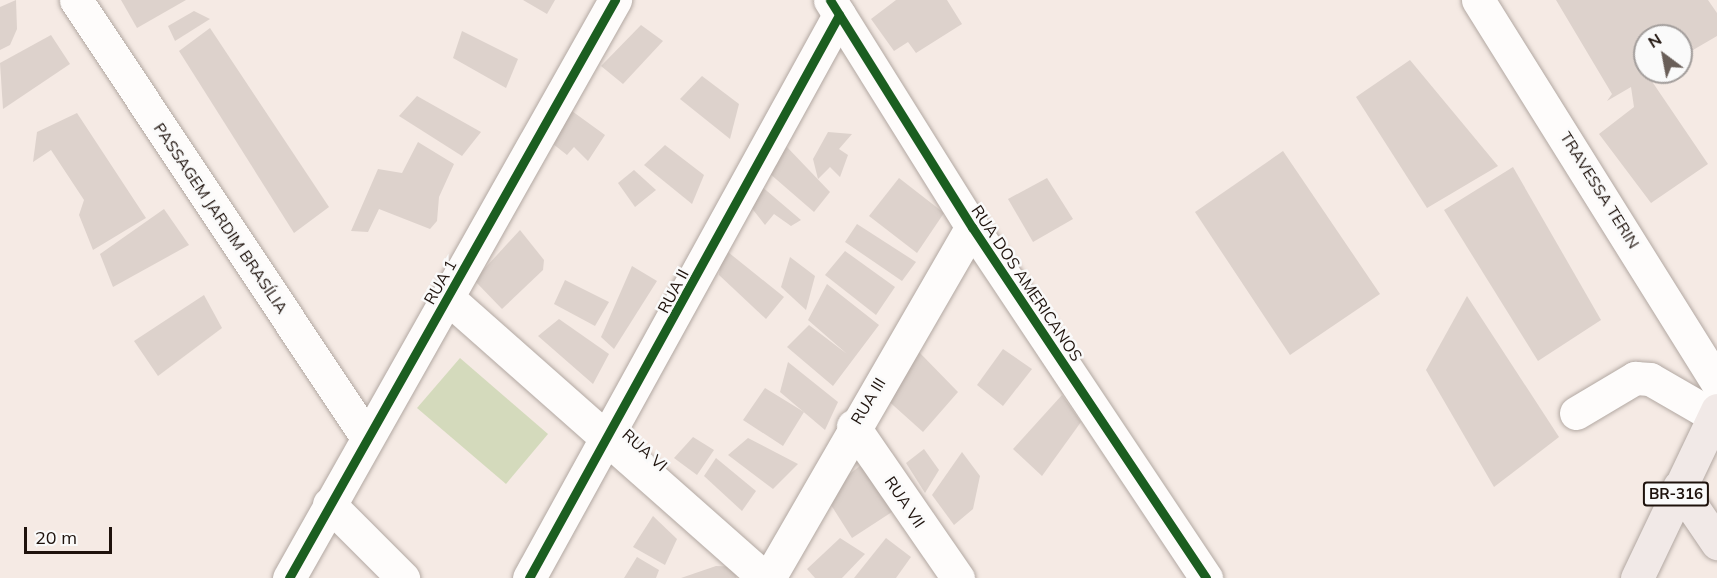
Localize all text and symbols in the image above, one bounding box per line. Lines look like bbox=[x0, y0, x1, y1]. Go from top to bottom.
north arrow bbox=[1633, 24, 1693, 84]
text: N bbox=[1644, 29, 1665, 52]
street label: PASSAGEM JARDIM BRASÍLIA bbox=[150, 119, 292, 317]
street label: TRAVESSA TERIN bbox=[1556, 128, 1644, 252]
street label: RUA DOS AMERICANOS bbox=[968, 201, 1086, 365]
street label: RUA 1 bbox=[420, 256, 460, 308]
street label: RUA II bbox=[654, 266, 692, 316]
street label: RUA III bbox=[847, 374, 889, 428]
street label: RUA VI bbox=[619, 425, 671, 475]
street label: RUA VII bbox=[881, 473, 929, 531]
road number: BR-316 bbox=[1642, 482, 1710, 506]
scale bar bbox=[27, 515, 116, 553]
text: 20 m bbox=[35, 526, 77, 549]

